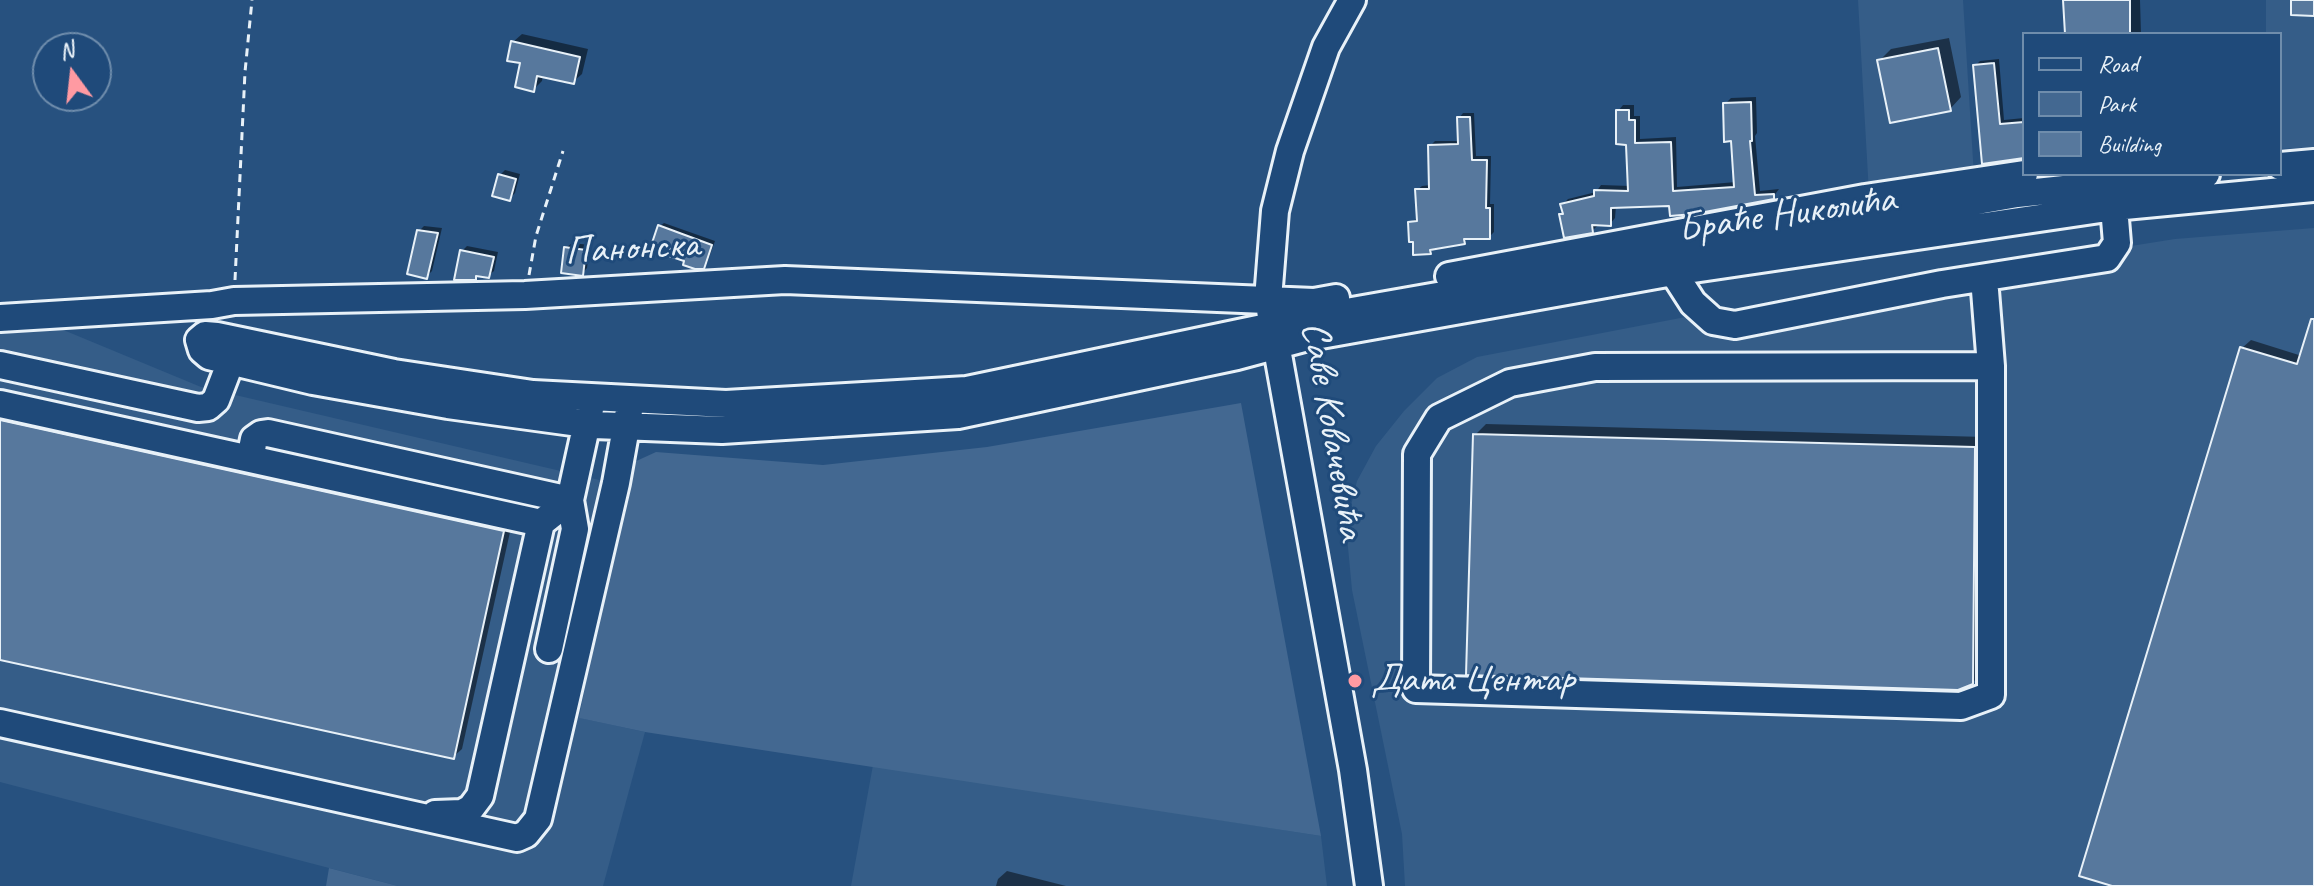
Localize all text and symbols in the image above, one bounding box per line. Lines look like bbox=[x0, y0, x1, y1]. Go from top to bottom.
north arrow bbox=[32, 32, 112, 112]
legend bbox=[2022, 32, 2282, 176]
text: N bbox=[56, 35, 77, 66]
text: Road bbox=[2098, 49, 2138, 79]
text: Park bbox=[2098, 89, 2136, 119]
text: Building bbox=[2098, 129, 2161, 159]
street label: Браће Николића bbox=[1675, 176, 1899, 254]
street label: Панонска bbox=[564, 222, 700, 276]
street label: Саве Ковачевића bbox=[1289, 318, 1375, 544]
place label: Дата Центар bbox=[1371, 657, 1575, 705]
marker: Дата Центар bbox=[1346, 672, 1364, 690]

